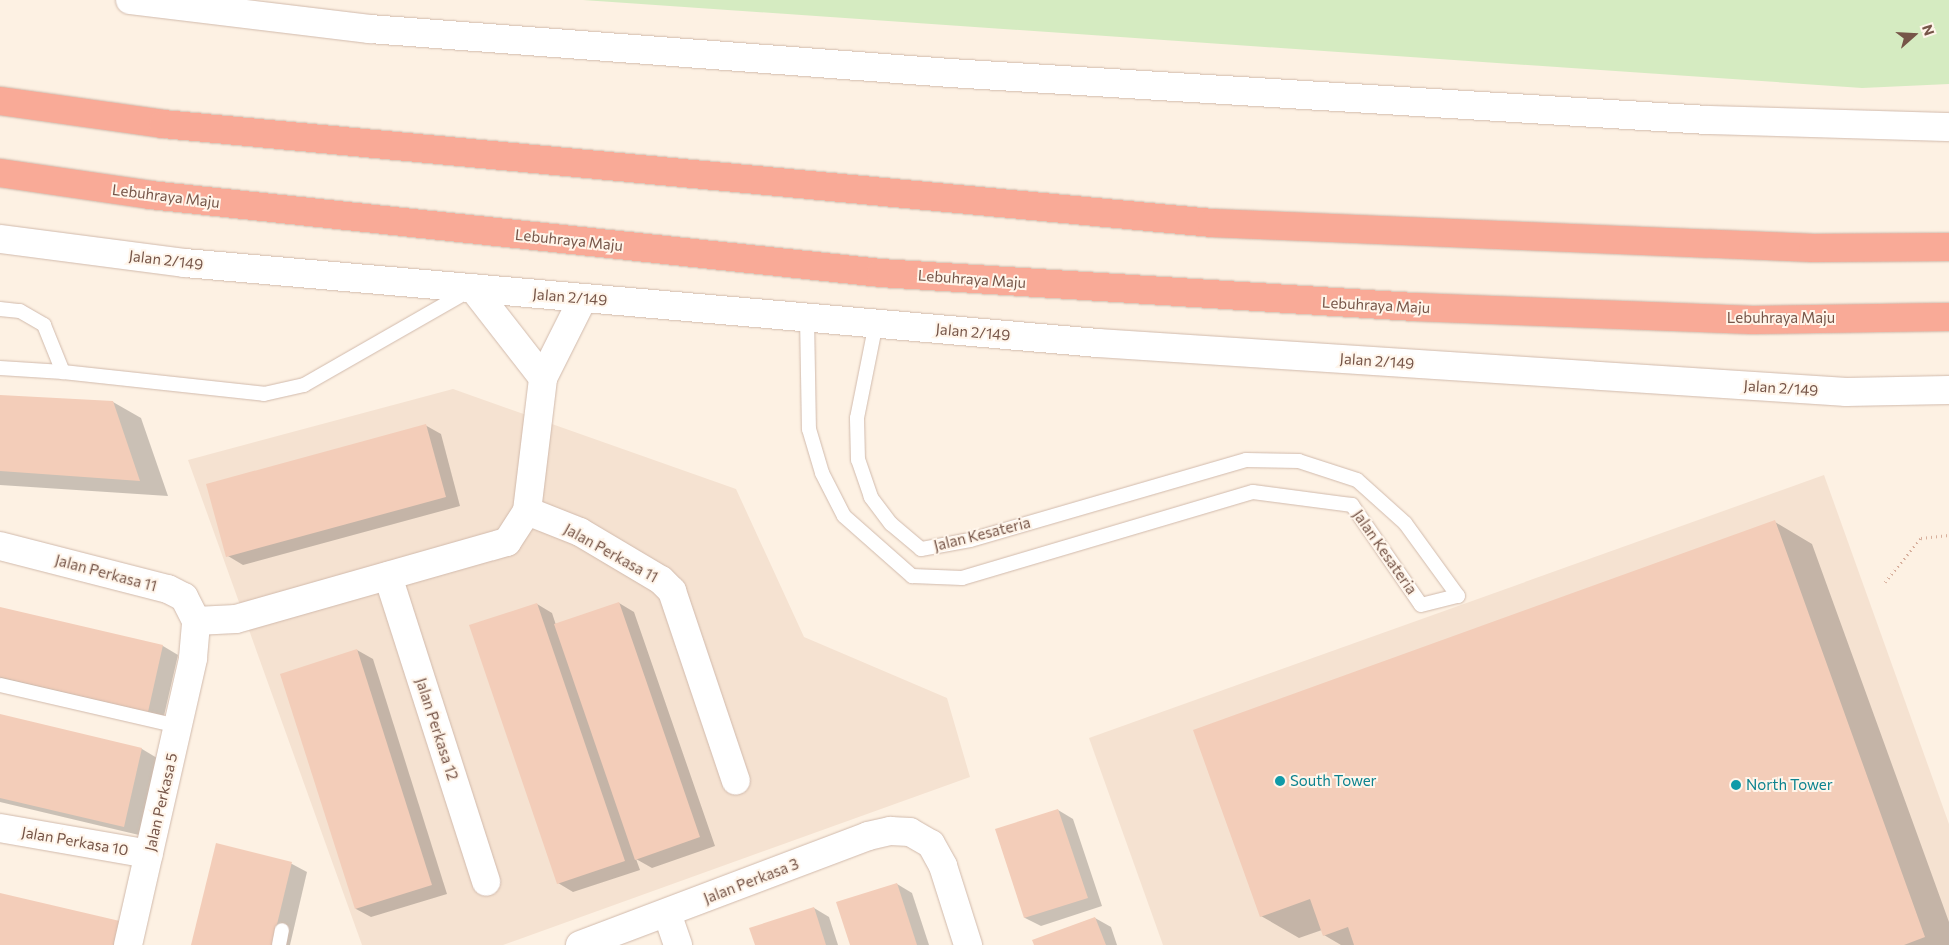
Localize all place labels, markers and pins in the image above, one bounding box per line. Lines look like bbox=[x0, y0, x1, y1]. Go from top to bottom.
place label: South Tower bbox=[1290, 772, 1377, 790]
marker: South Tower bbox=[1274, 775, 1286, 787]
place label: North Tower bbox=[1746, 776, 1833, 794]
marker: North Tower bbox=[1730, 779, 1742, 791]

